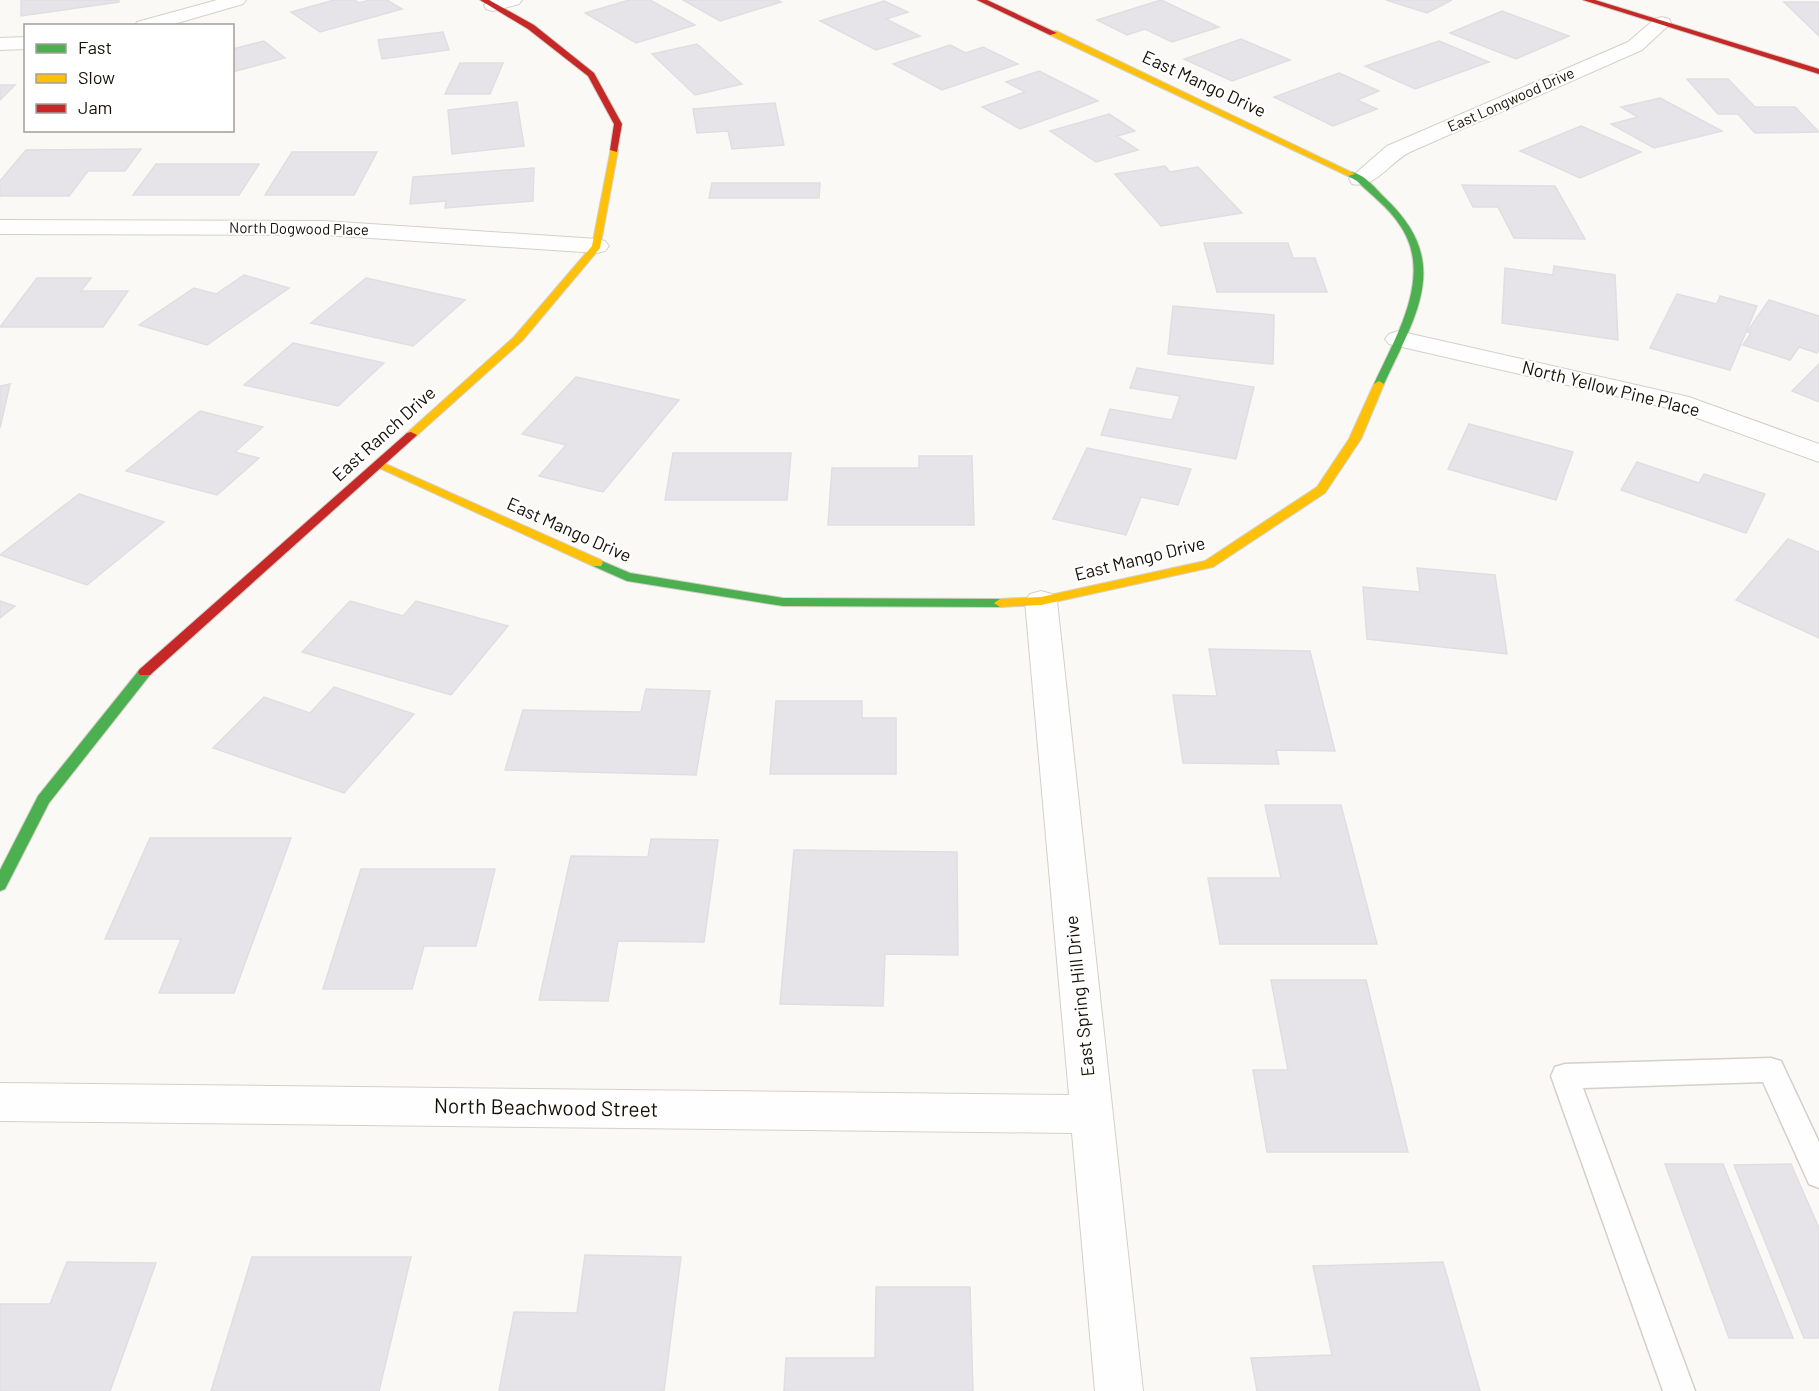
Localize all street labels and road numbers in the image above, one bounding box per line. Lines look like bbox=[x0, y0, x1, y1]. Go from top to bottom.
street label: East Mango Drive bbox=[1139, 45, 1270, 121]
street label: East Longwood Drive bbox=[1444, 63, 1577, 135]
street label: North Dogwood Place bbox=[229, 218, 369, 238]
street label: North Yellow Pine Place bbox=[1520, 355, 1702, 421]
street label: East Ranch Drive bbox=[327, 381, 440, 485]
street label: East Mango Drive bbox=[504, 492, 635, 566]
street label: East Mango Drive bbox=[1072, 531, 1207, 585]
street label: East Spring Hill Drive bbox=[1060, 915, 1098, 1078]
street label: North Beachwood Street bbox=[434, 1092, 658, 1121]

